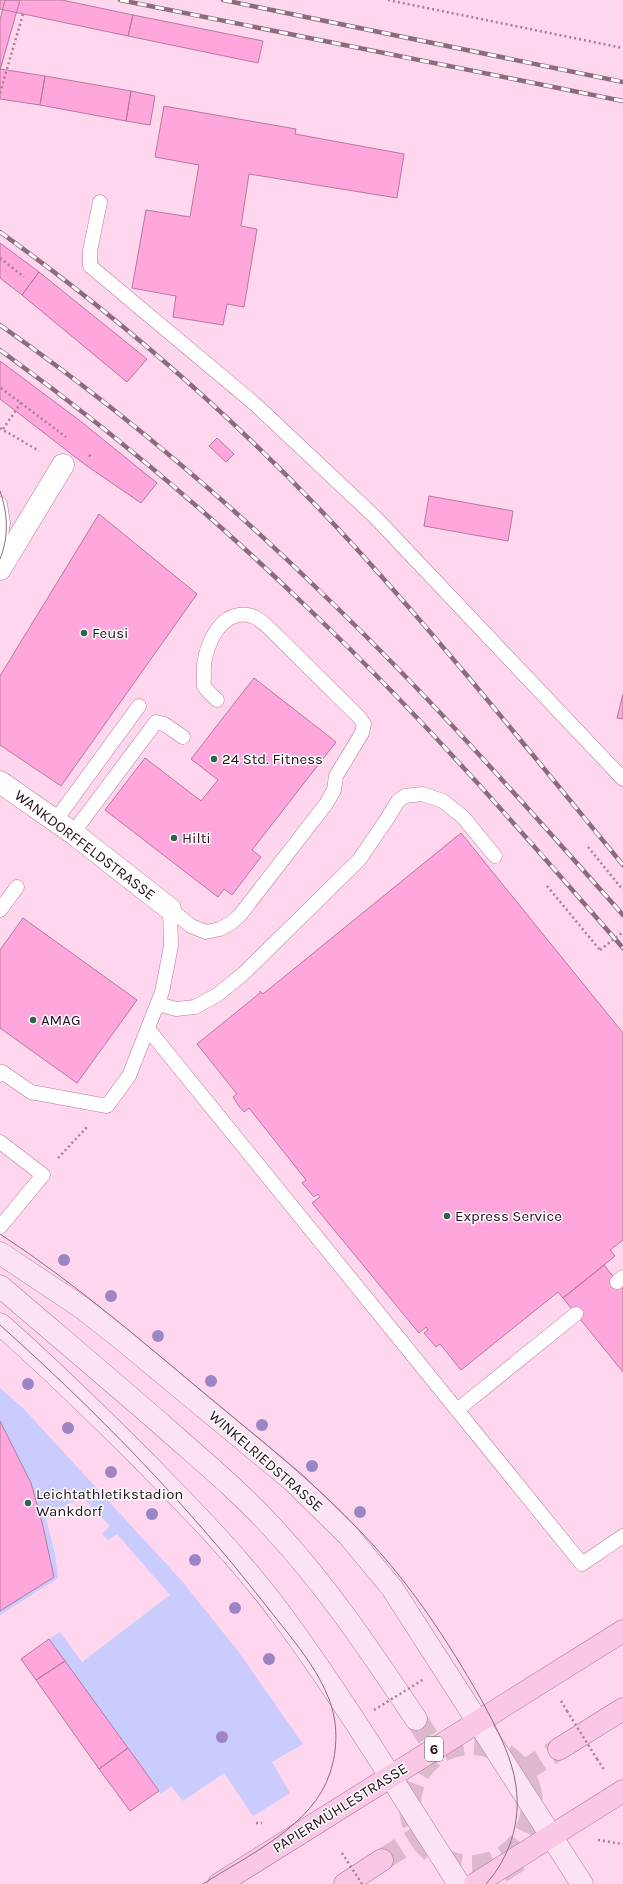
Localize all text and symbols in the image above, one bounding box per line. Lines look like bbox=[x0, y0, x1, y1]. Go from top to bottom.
place label: Feusi bbox=[92, 624, 129, 642]
marker: Feusi bbox=[79, 628, 89, 638]
place label: 24 Std. Fitness bbox=[222, 750, 323, 768]
marker: 24 Std. Fitness bbox=[209, 754, 219, 764]
street label: WANKDORFFELDSTRASSE bbox=[11, 786, 159, 904]
place label: Hilti bbox=[182, 829, 211, 847]
marker: Hilti bbox=[169, 833, 179, 843]
place label: AMAG bbox=[41, 1011, 81, 1029]
marker: AMAG bbox=[28, 1015, 38, 1025]
place label: Express Service bbox=[455, 1207, 562, 1225]
marker: Express Service bbox=[442, 1211, 452, 1221]
street label: WINKELRIEDSTRASSE bbox=[205, 1407, 327, 1515]
place label: Leichtathletikstadion Wankdorf bbox=[36, 1485, 183, 1520]
marker: Leichtathletikstadion Wankdorf bbox=[23, 1498, 33, 1508]
road number: 6 bbox=[425, 1737, 443, 1761]
street label: PAPIERMÜHLESTRASSE bbox=[269, 1759, 411, 1857]

